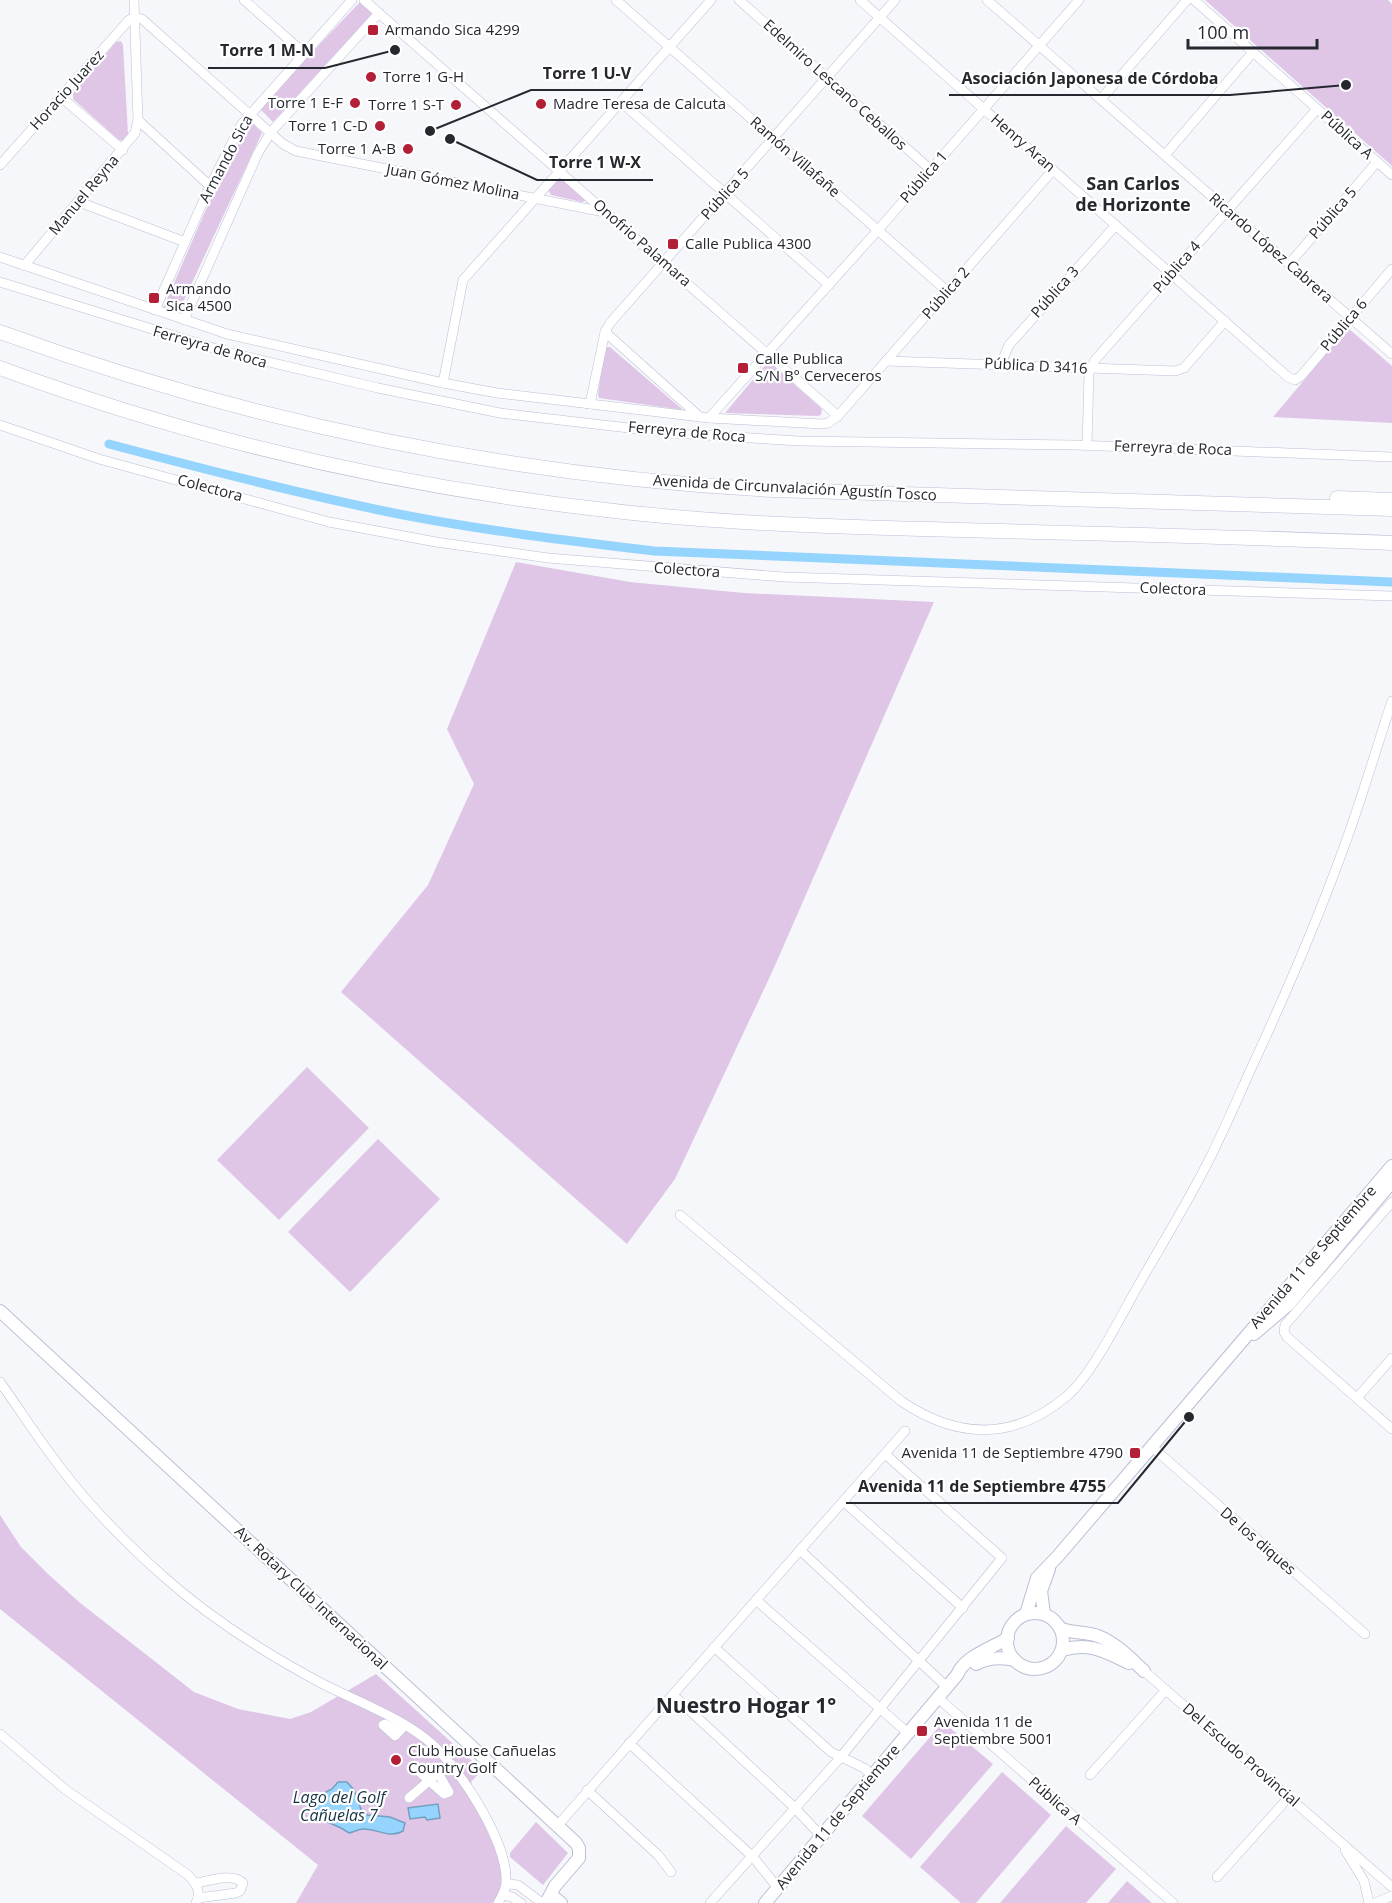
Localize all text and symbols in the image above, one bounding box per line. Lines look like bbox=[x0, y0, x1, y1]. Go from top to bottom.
scale bar bbox=[1188, 12, 1317, 50]
street label: Edelmiro Lescano Ceballos bbox=[760, 14, 912, 154]
place label: Armando Sica 4299 bbox=[385, 19, 520, 39]
text: 100 m bbox=[1197, 20, 1249, 44]
marker: Armando Sica 4299 bbox=[366, 23, 380, 37]
callout: Torre 1 M-N bbox=[208, 34, 325, 68]
text: Torre 1 M-N bbox=[220, 39, 314, 61]
street label: Horacio Juarez bbox=[25, 45, 108, 134]
callout: Torre 1 U-V bbox=[531, 56, 643, 90]
callout: Asociación Japonesa de Córdoba bbox=[949, 61, 1230, 95]
text: Torre 1 U-V bbox=[543, 62, 632, 84]
place label: Torre 1 G-H bbox=[383, 66, 464, 86]
text: Asociación Japonesa de Córdoba bbox=[961, 67, 1219, 89]
marker: Torre 1 G-H bbox=[364, 70, 378, 84]
place label: Torre 1 E-F bbox=[268, 92, 343, 112]
place label: Madre Teresa de Calcuta bbox=[553, 93, 726, 113]
place label: Torre 1 S-T bbox=[368, 94, 445, 114]
marker: Torre 1 E-F bbox=[348, 96, 362, 110]
marker: Madre Teresa de Calcuta bbox=[534, 97, 548, 111]
marker: Torre 1 S-T bbox=[449, 98, 463, 112]
street label: Pública A bbox=[1317, 105, 1378, 163]
street label: Henry Aran bbox=[987, 109, 1060, 176]
street label: Armando Sica bbox=[194, 111, 257, 206]
street label: Ramón Villafañe bbox=[746, 112, 845, 201]
place label: Torre 1 C-D bbox=[289, 115, 368, 135]
marker: Torre 1 C-D bbox=[373, 119, 387, 133]
place label: Torre 1 A-B bbox=[318, 138, 396, 158]
marker: Torre 1 A-B bbox=[401, 142, 415, 156]
callout: Torre 1 W-X bbox=[537, 146, 653, 180]
street label: Pública 1 bbox=[895, 146, 951, 207]
street label: Manuel Reyna bbox=[44, 150, 123, 239]
text: Torre 1 W-X bbox=[549, 151, 641, 173]
street label: Juan Gómez Molina bbox=[383, 158, 522, 204]
street label: Pública 5 bbox=[696, 163, 753, 223]
district label: San Carlos de Horizonte bbox=[1075, 171, 1191, 216]
street label: Pública 5 bbox=[1304, 182, 1360, 243]
street label: Ricardo López Cabrera bbox=[1205, 188, 1338, 307]
street label: Onofrio Palamara bbox=[589, 194, 696, 290]
place label: Calle Publica 4300 bbox=[685, 233, 811, 253]
street label: Pública 4 bbox=[1148, 236, 1205, 297]
marker: Calle Publica 4300 bbox=[666, 237, 680, 251]
street label: Pública 3 bbox=[1026, 261, 1083, 321]
street label: Pública 2 bbox=[917, 262, 973, 323]
place label: Armando Sica 4500 bbox=[166, 278, 232, 315]
marker: Armando Sica 4500 bbox=[147, 291, 161, 305]
street label: Pública 6 bbox=[1315, 294, 1371, 355]
street label: Ferreyra de Roca bbox=[151, 320, 270, 372]
place label: Calle Publica S/N B° Cerveceros bbox=[755, 348, 882, 385]
street label: Pública D 3416 bbox=[984, 352, 1088, 378]
marker: Calle Publica S/N B° Cerveceros bbox=[736, 361, 750, 375]
street label: Ferreyra de Roca bbox=[627, 416, 747, 446]
street label: Ferreyra de Roca bbox=[1114, 435, 1232, 459]
street label: Colectora bbox=[175, 469, 245, 505]
street label: Avenida de Circunvalación Agustín Tosco bbox=[653, 470, 937, 504]
street label: Colectora bbox=[653, 557, 721, 581]
street label: Colectora bbox=[1139, 577, 1207, 599]
street label: Avenida 11 de Septiembre bbox=[1245, 1181, 1380, 1332]
place label: Avenida 11 de Septiembre 4790 bbox=[901, 1442, 1123, 1462]
marker: Avenida 11 de Septiembre 4790 bbox=[1128, 1446, 1142, 1460]
callout: Avenida 11 de Septiembre 4755 bbox=[846, 1469, 1118, 1503]
text: Avenida 11 de Septiembre 4755 bbox=[858, 1475, 1106, 1497]
street label: De los diques bbox=[1217, 1502, 1301, 1579]
street label: Av. Rotary Club Internacional bbox=[231, 1521, 392, 1673]
district label: Nuestro Hogar 1° bbox=[656, 1691, 836, 1719]
street label: Del Escudo Provincial bbox=[1179, 1698, 1304, 1811]
place label: Avenida 11 de Septiembre 5001 bbox=[934, 1711, 1053, 1748]
marker: Avenida 11 de Septiembre 5001 bbox=[915, 1724, 929, 1738]
place label: Club House Cañuelas Country Golf bbox=[408, 1740, 556, 1777]
street label: Avenida 11 de Septiembre bbox=[771, 1740, 904, 1893]
marker: Club House Cañuelas Country Golf bbox=[389, 1753, 403, 1767]
street label: Pública A bbox=[1025, 1772, 1087, 1829]
water label: Lago del Golf Cañuelas 7 bbox=[293, 1786, 388, 1826]

